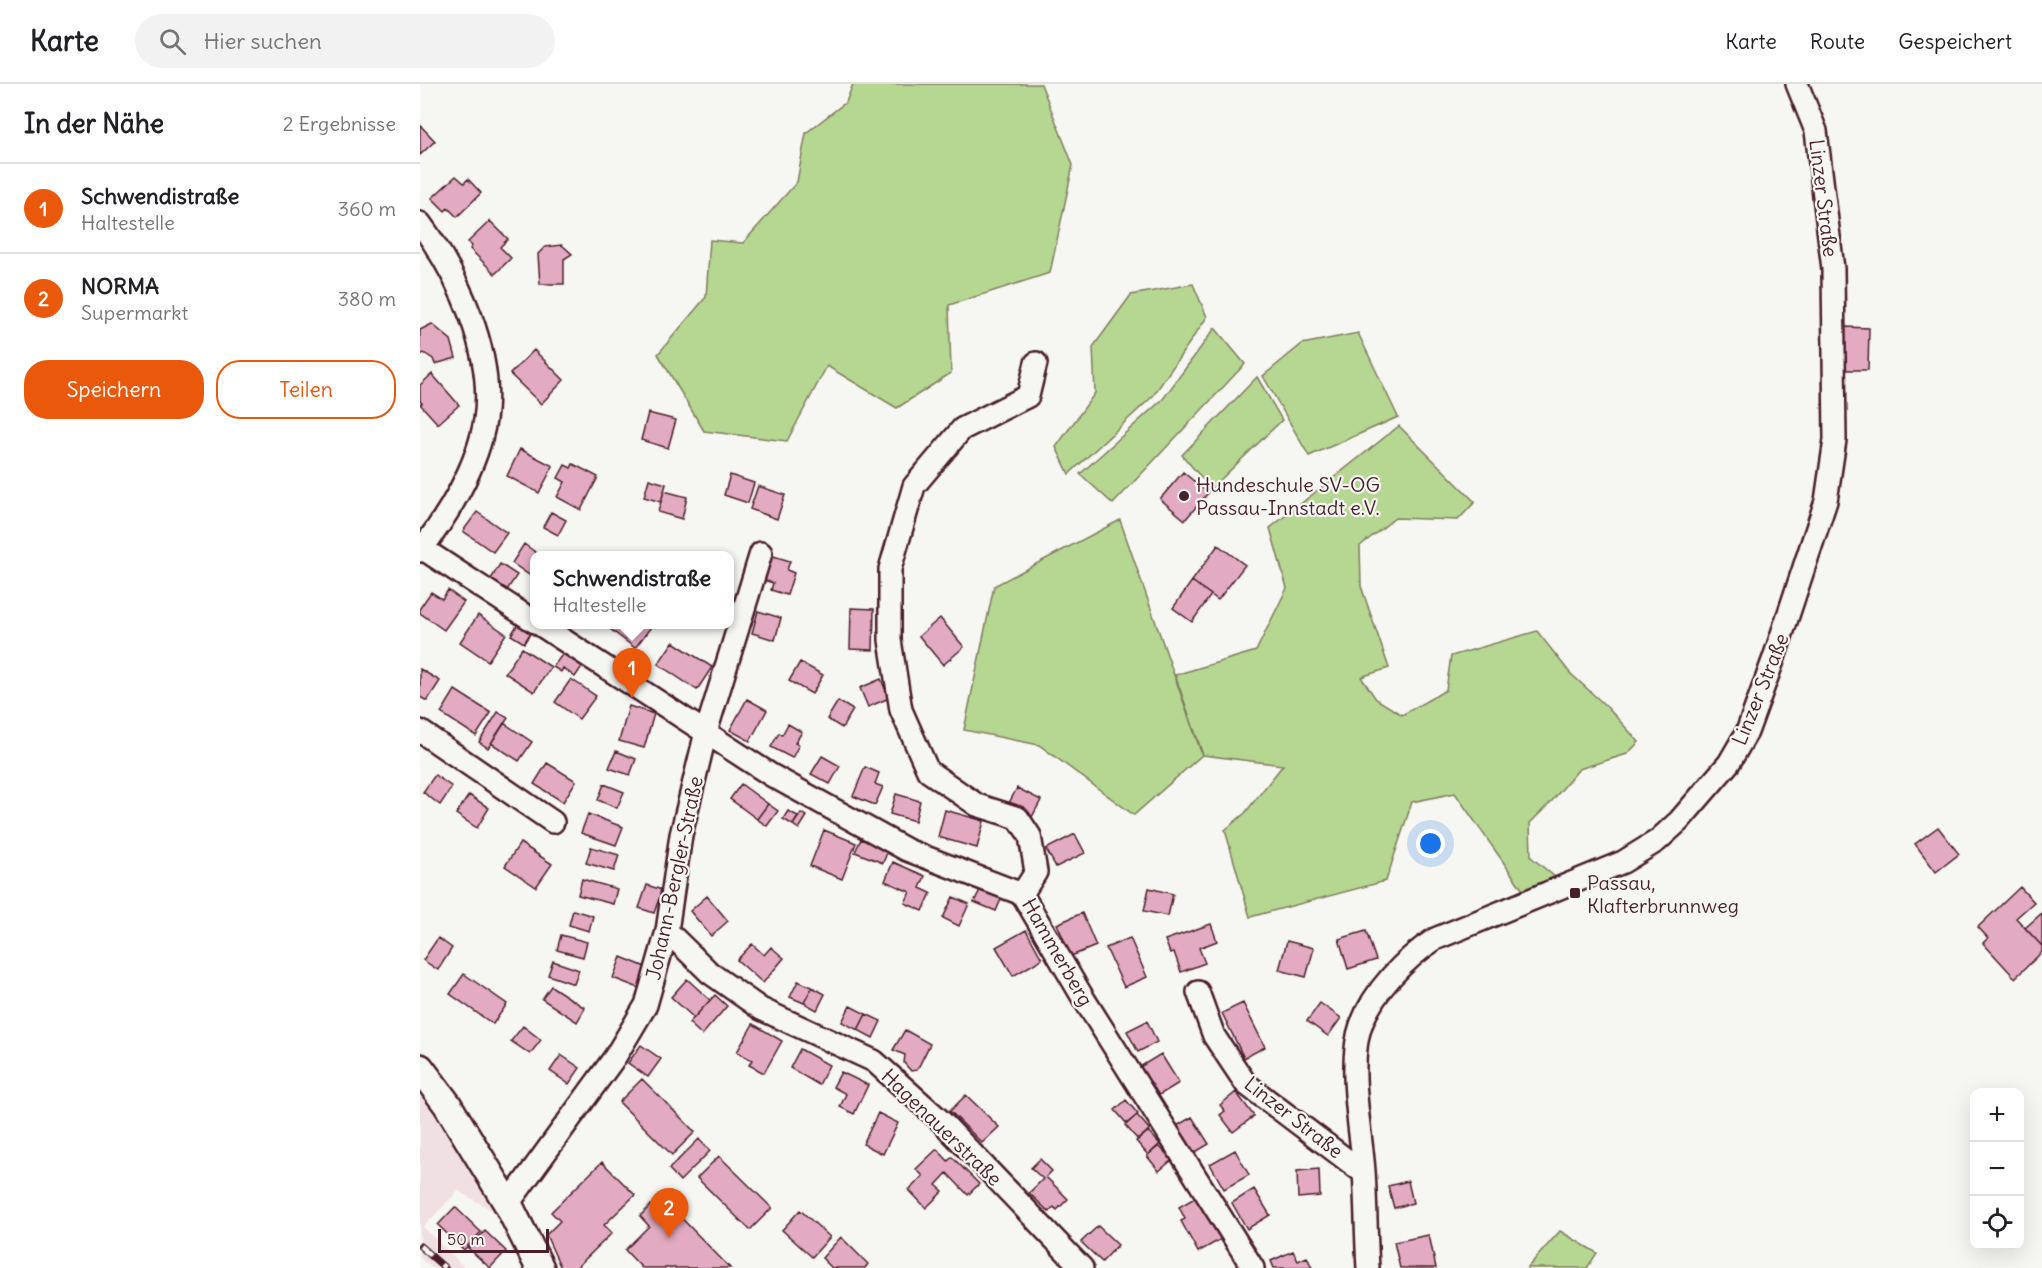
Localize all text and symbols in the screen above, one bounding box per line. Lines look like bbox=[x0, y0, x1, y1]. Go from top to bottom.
search box bbox=[135, 14, 555, 68]
text: Karte bbox=[30, 23, 99, 59]
icon: search bbox=[156, 25, 189, 58]
text: Hier suchen bbox=[204, 27, 322, 55]
text: Karte bbox=[1725, 28, 1777, 55]
text: Route bbox=[1810, 28, 1865, 55]
text: Gespeichert bbox=[1898, 28, 2012, 55]
text: In der Nähe bbox=[24, 107, 164, 140]
text: 2 Ergebnisse bbox=[283, 111, 396, 136]
street label: Linzer Straße bbox=[1804, 138, 1844, 258]
text: Schwendistraße bbox=[81, 182, 239, 210]
text: 1 bbox=[40, 196, 47, 221]
text: 360 m bbox=[338, 196, 396, 221]
text: Haltestelle bbox=[81, 210, 175, 235]
text: NORMA bbox=[81, 272, 159, 300]
text: 2 bbox=[38, 286, 49, 311]
text: 380 m bbox=[338, 286, 396, 311]
text: Supermarkt bbox=[81, 300, 188, 325]
button: Speichern bbox=[24, 360, 204, 419]
button: Teilen bbox=[216, 360, 396, 419]
place label: Hundeschule SV-OG Passau-Innstadt e.V. bbox=[1196, 472, 1380, 520]
marker: Hundeschule SV-OG Passau-Innstadt e.V. bbox=[1177, 489, 1191, 503]
popup bbox=[530, 551, 734, 629]
text: Schwendistraße bbox=[553, 564, 711, 592]
text: Haltestelle bbox=[553, 592, 647, 617]
street label: Linzer Straße bbox=[1726, 629, 1794, 749]
pin: 1 bbox=[612, 648, 652, 698]
street label: Johann-Bergler-Straße bbox=[640, 774, 708, 982]
your location bbox=[1416, 829, 1445, 858]
place label: Passau, Klafterbrunnweg bbox=[1587, 870, 1739, 918]
marker: Passau, Klafterbrunnweg bbox=[1568, 886, 1582, 900]
street label: Hammerberg bbox=[1017, 893, 1099, 1011]
street label: Hagenauerstraße bbox=[877, 1063, 1007, 1191]
street label: Linzer Straße bbox=[1240, 1071, 1348, 1163]
map controls bbox=[1970, 1088, 2024, 1250]
button: + bbox=[1970, 1088, 2024, 1142]
button: − bbox=[1970, 1142, 2024, 1196]
pin: 2 bbox=[650, 1188, 688, 1238]
button: locate bbox=[1970, 1196, 2024, 1250]
scale bar bbox=[438, 1226, 549, 1254]
text: 50 m bbox=[447, 1229, 485, 1249]

